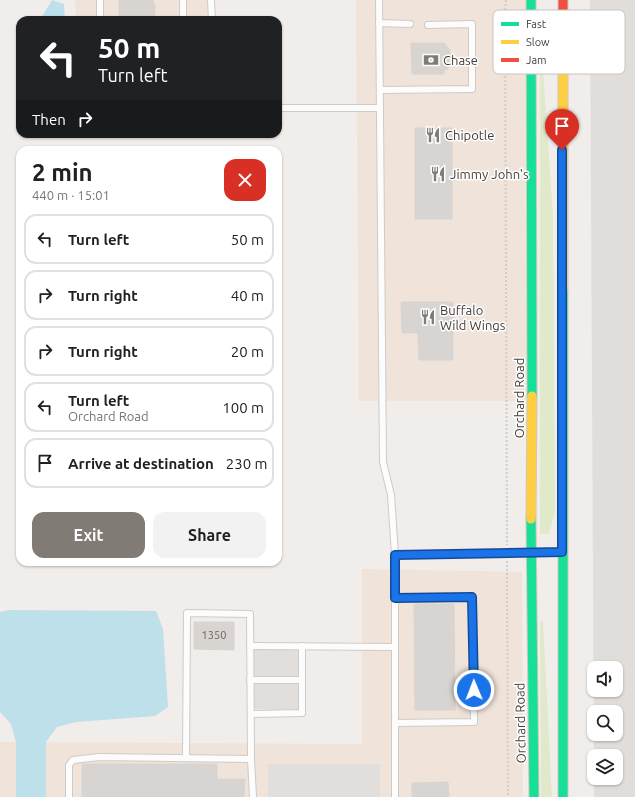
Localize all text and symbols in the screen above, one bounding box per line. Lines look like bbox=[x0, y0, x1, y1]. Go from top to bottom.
legend bbox=[493, 10, 625, 74]
text: Fast bbox=[526, 18, 547, 30]
icon: left bbox=[32, 32, 84, 84]
text: 50 m bbox=[98, 32, 160, 63]
text: Slow bbox=[526, 36, 550, 48]
bank icon: Chase bbox=[422, 51, 440, 69]
place label: Chase bbox=[443, 53, 478, 67]
text: Jam bbox=[526, 54, 547, 66]
text: Turn left bbox=[98, 65, 168, 85]
icon: right bbox=[74, 108, 96, 130]
pin bbox=[545, 109, 579, 150]
text: Then bbox=[32, 111, 66, 128]
icon: arrive bbox=[551, 115, 573, 137]
restaurant icon: Chipotle bbox=[424, 126, 442, 144]
place label: Chipotle bbox=[445, 128, 494, 142]
text: 2 min bbox=[32, 159, 93, 186]
button: close bbox=[224, 159, 266, 201]
restaurant icon: Jimmy John's bbox=[429, 165, 447, 183]
place label: Jimmy John's bbox=[450, 167, 529, 181]
text: 440 m · 15:01 bbox=[32, 188, 110, 202]
icon: left bbox=[34, 228, 56, 250]
text: Turn left bbox=[68, 231, 129, 248]
text: 50 m bbox=[231, 231, 264, 248]
icon: right bbox=[34, 284, 56, 306]
text: Turn right bbox=[68, 287, 138, 304]
text: 40 m bbox=[231, 287, 264, 304]
place label: Buffalo Wild Wings bbox=[440, 303, 506, 332]
restaurant icon: Buffalo Wild Wings bbox=[419, 308, 437, 326]
icon: right bbox=[34, 340, 56, 362]
text: Turn right bbox=[68, 343, 138, 360]
text: 20 m bbox=[231, 343, 264, 360]
street label: Orchard Road bbox=[512, 358, 526, 438]
text: Turn left bbox=[68, 392, 129, 409]
icon: left bbox=[34, 396, 56, 418]
text: 100 m bbox=[222, 399, 264, 416]
text: Orchard Road bbox=[68, 409, 149, 423]
icon: arrive bbox=[34, 452, 56, 474]
text: Arrive at destination bbox=[68, 455, 214, 472]
text: 230 m bbox=[226, 455, 268, 472]
button: Exit bbox=[32, 512, 145, 558]
button: Share bbox=[153, 512, 266, 558]
house number: 1350 bbox=[202, 629, 226, 641]
map controls bbox=[587, 661, 623, 785]
button: sound bbox=[587, 661, 623, 697]
position arrow bbox=[453, 669, 495, 711]
street label: Orchard Road bbox=[512, 683, 528, 763]
button: search bbox=[587, 705, 623, 741]
button: layers bbox=[587, 749, 623, 785]

